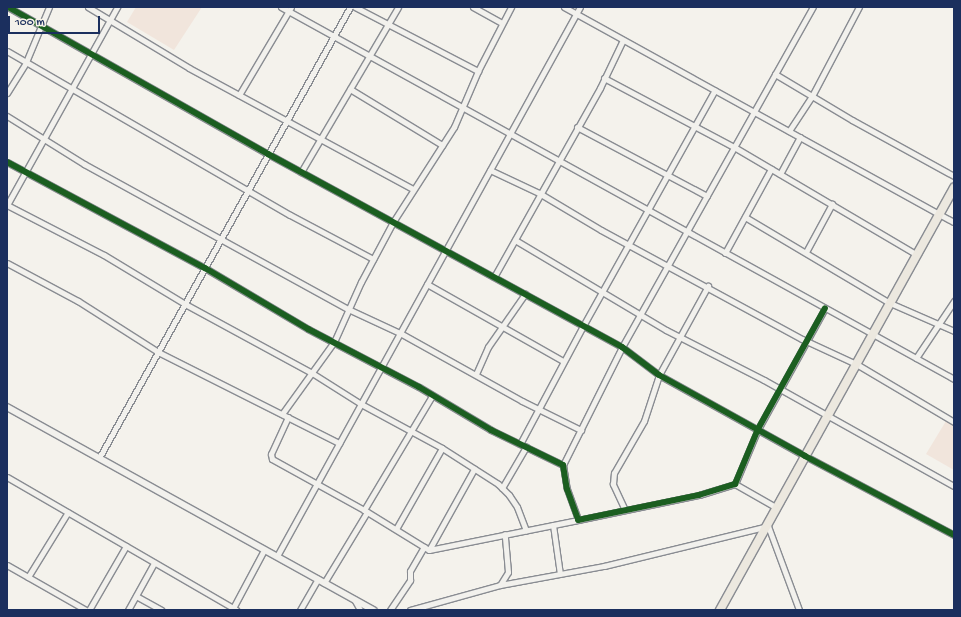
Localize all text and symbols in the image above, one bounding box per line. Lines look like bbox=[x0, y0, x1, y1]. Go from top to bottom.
scale bar bbox=[10, 8, 102, 34]
text: 100 m bbox=[15, 16, 45, 30]

